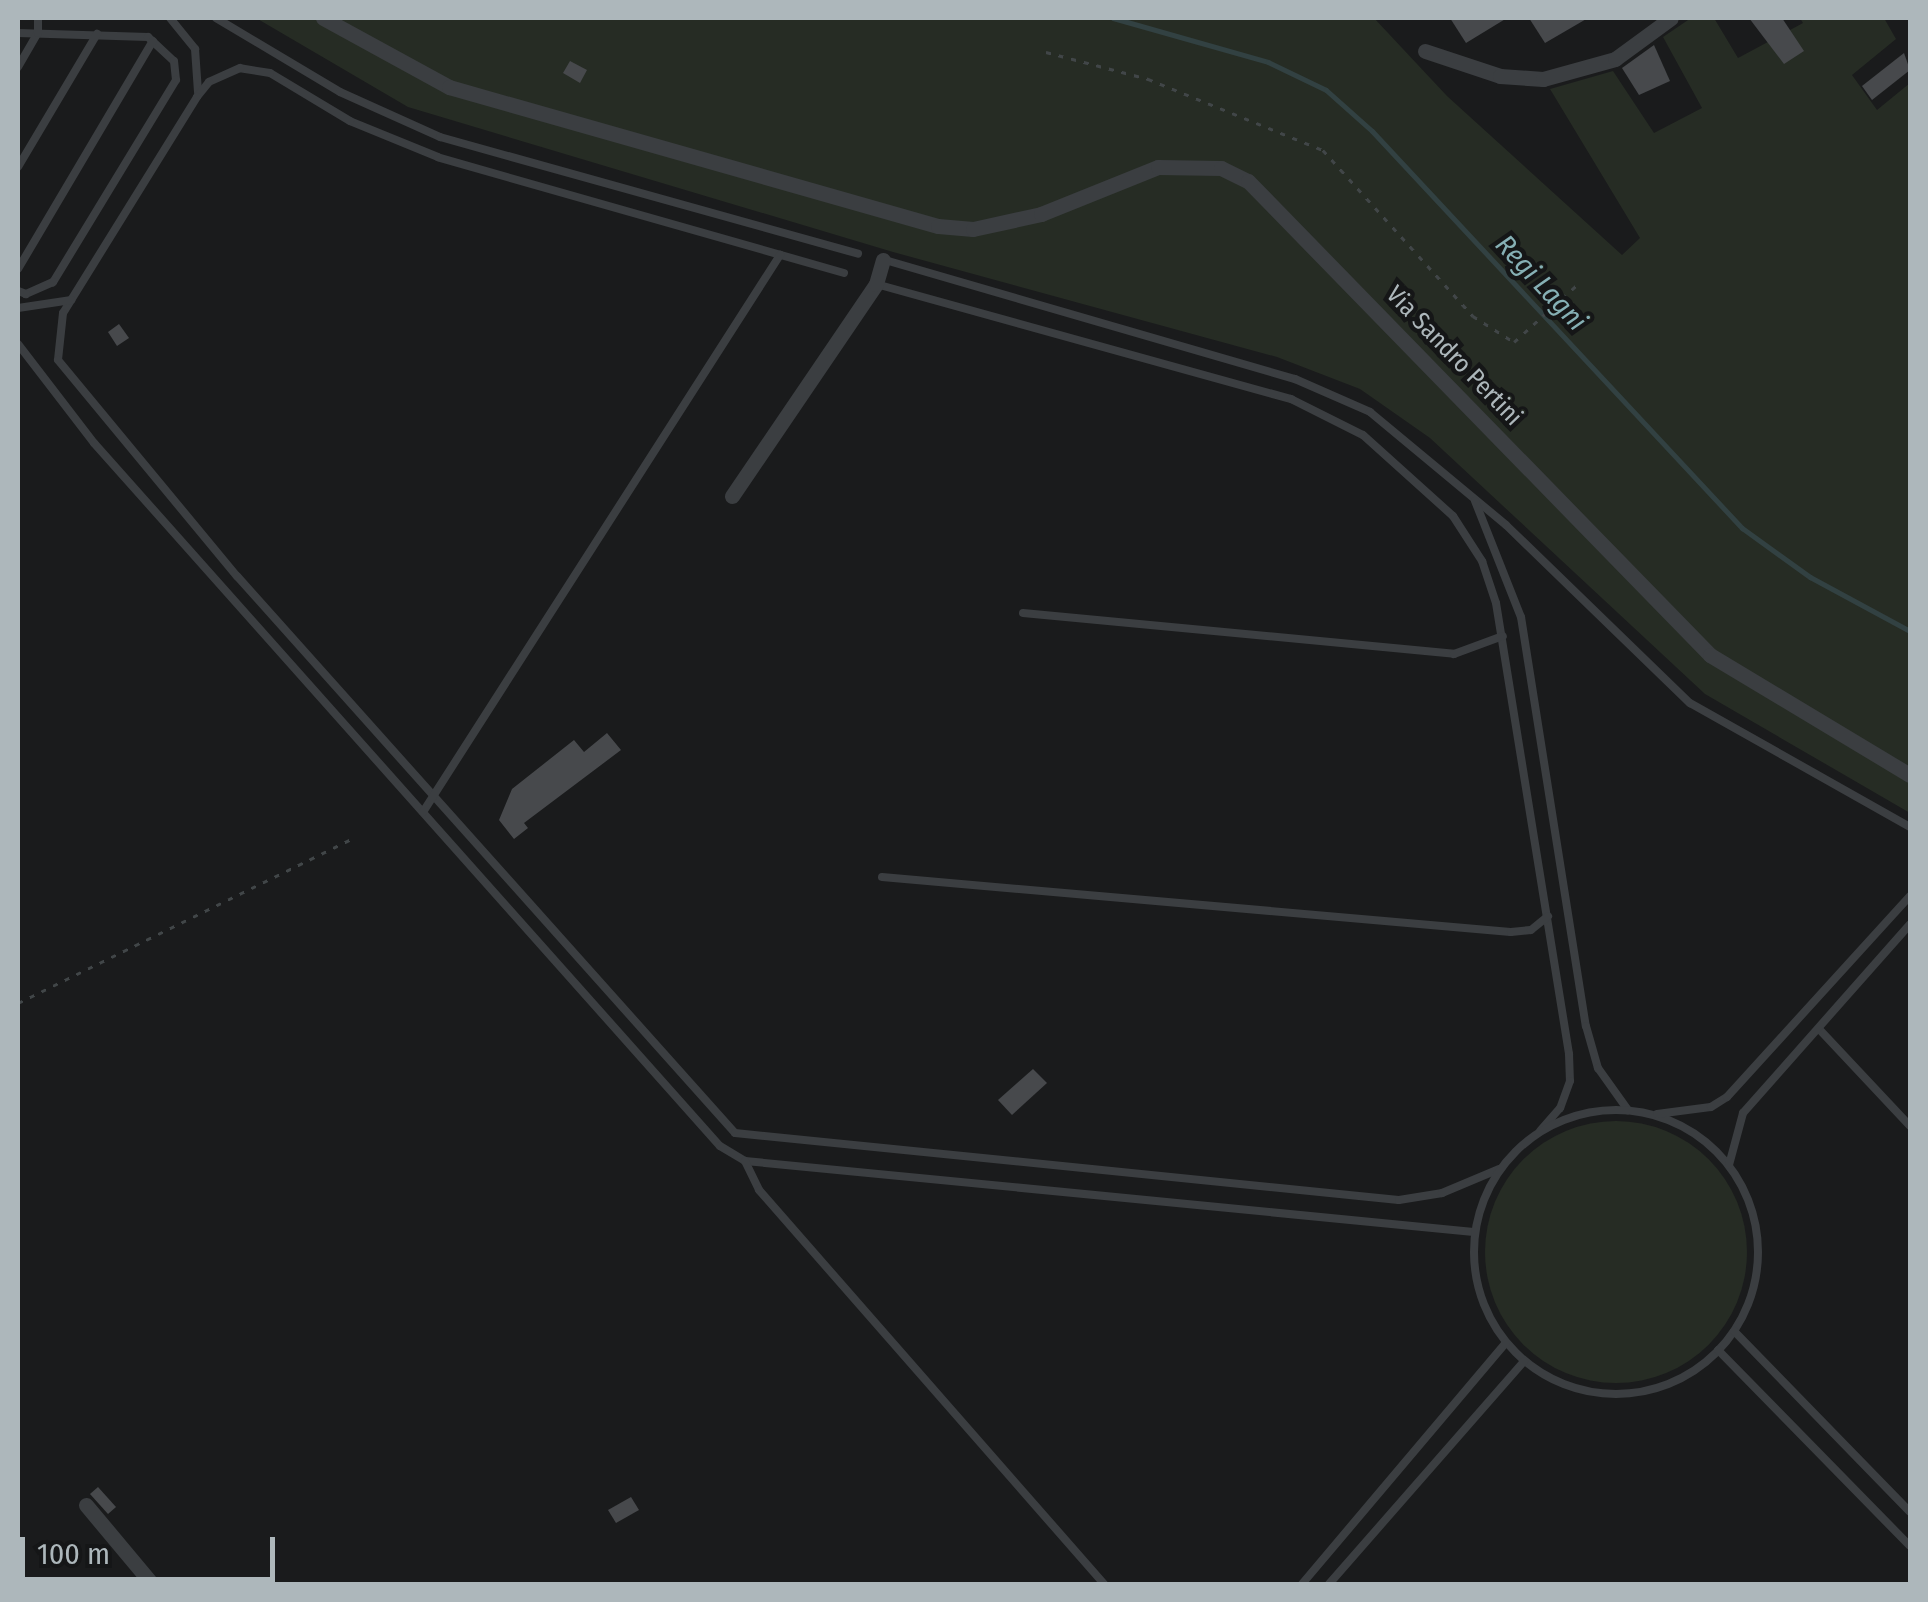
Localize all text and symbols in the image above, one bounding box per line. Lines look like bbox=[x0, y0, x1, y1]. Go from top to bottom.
water label: Regi Lagni bbox=[1488, 228, 1594, 338]
street label: Via Sandro Pertini bbox=[1380, 280, 1528, 432]
scale bar bbox=[25, 1517, 280, 1579]
text: 100 m bbox=[37, 1536, 110, 1572]

